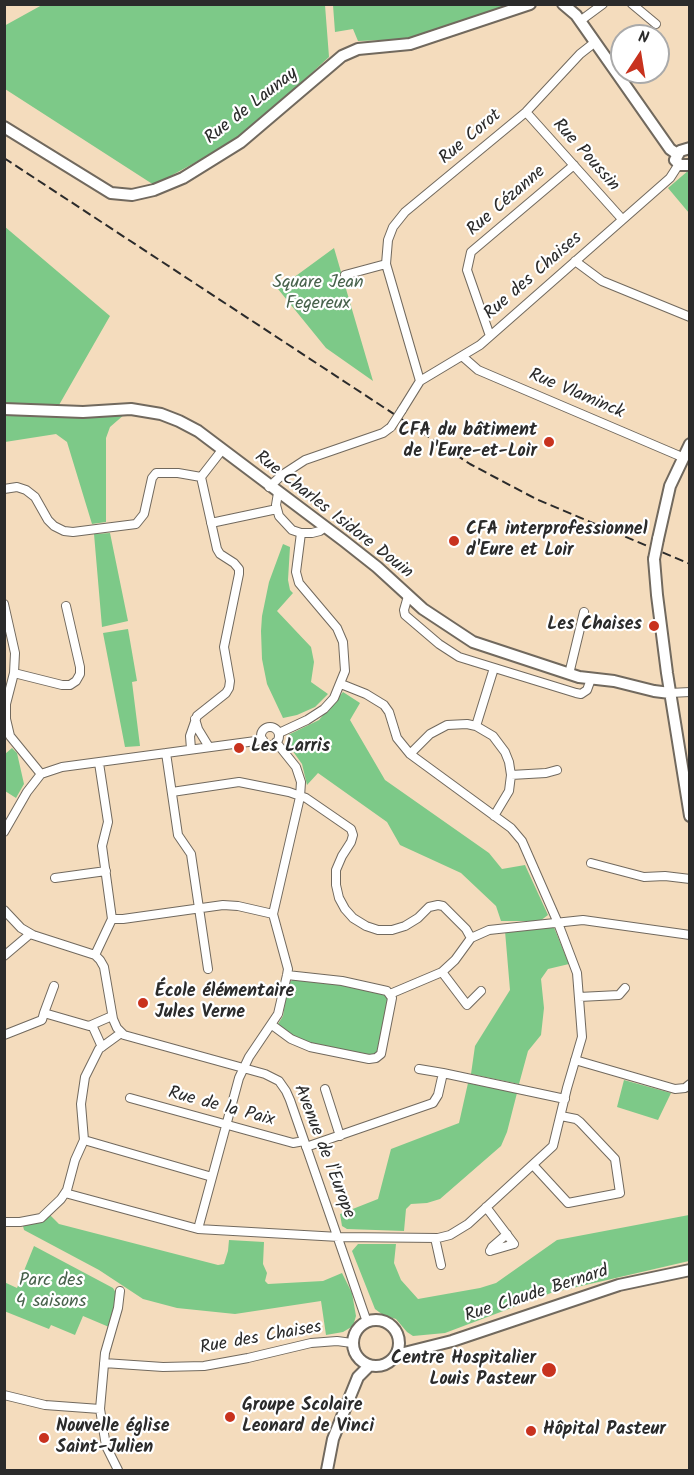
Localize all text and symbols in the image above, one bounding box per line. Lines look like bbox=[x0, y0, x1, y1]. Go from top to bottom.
north arrow bbox=[610, 24, 670, 84]
text: N bbox=[636, 25, 651, 51]
street label: Rue de Launay bbox=[201, 64, 303, 150]
street label: Rue Corot bbox=[436, 106, 506, 170]
street label: Rue Poussin bbox=[547, 115, 623, 197]
street label: Rue Cézanne bbox=[463, 162, 551, 242]
street label: Rue des Chaises bbox=[480, 228, 588, 326]
park label: Square Jean Fegereux bbox=[272, 273, 364, 316]
street label: Rue Vlaminck bbox=[525, 365, 627, 425]
place label: CFA du bâtiment de l'Eure-et-Loir bbox=[399, 421, 537, 464]
marker: CFA du bâtiment de l'Eure-et-Loir bbox=[542, 435, 556, 449]
street label: Rue Charles Isidore Douin bbox=[250, 447, 416, 585]
place label: CFA interprofessionnel d'Eure et Loir bbox=[466, 520, 647, 562]
marker: CFA interprofessionnel d'Eure et Loir bbox=[447, 534, 461, 548]
place label: Les Chaises bbox=[547, 615, 642, 637]
marker: Les Chaises bbox=[647, 619, 661, 633]
place label: Les Larris bbox=[251, 737, 330, 759]
marker: Les Larris bbox=[232, 741, 246, 755]
place label: École élémentaire Jules Verne bbox=[155, 982, 294, 1024]
marker: École élémentaire Jules Verne bbox=[136, 996, 150, 1010]
street label: Avenue de l'Europe bbox=[288, 1082, 358, 1222]
street label: Rue de la Paix bbox=[166, 1083, 276, 1133]
street label: Rue Claude Bernard bbox=[463, 1262, 611, 1328]
park label: Parc des 4 saisons bbox=[16, 1271, 86, 1314]
street label: Rue des Chaises bbox=[199, 1318, 323, 1360]
place label: Centre Hospitalier Louis Pasteur bbox=[391, 1349, 536, 1392]
marker: Centre Hospitalier Louis Pasteur bbox=[540, 1361, 558, 1379]
place label: Groupe Scolaire Leonard de Vinci bbox=[242, 1396, 374, 1438]
marker: Groupe Scolaire Leonard de Vinci bbox=[223, 1410, 237, 1424]
place label: Nouvelle église Saint-Julien bbox=[56, 1417, 169, 1460]
place label: Hôpital Pasteur bbox=[543, 1420, 666, 1442]
marker: Hôpital Pasteur bbox=[524, 1424, 538, 1438]
marker: Nouvelle église Saint-Julien bbox=[37, 1431, 51, 1445]

